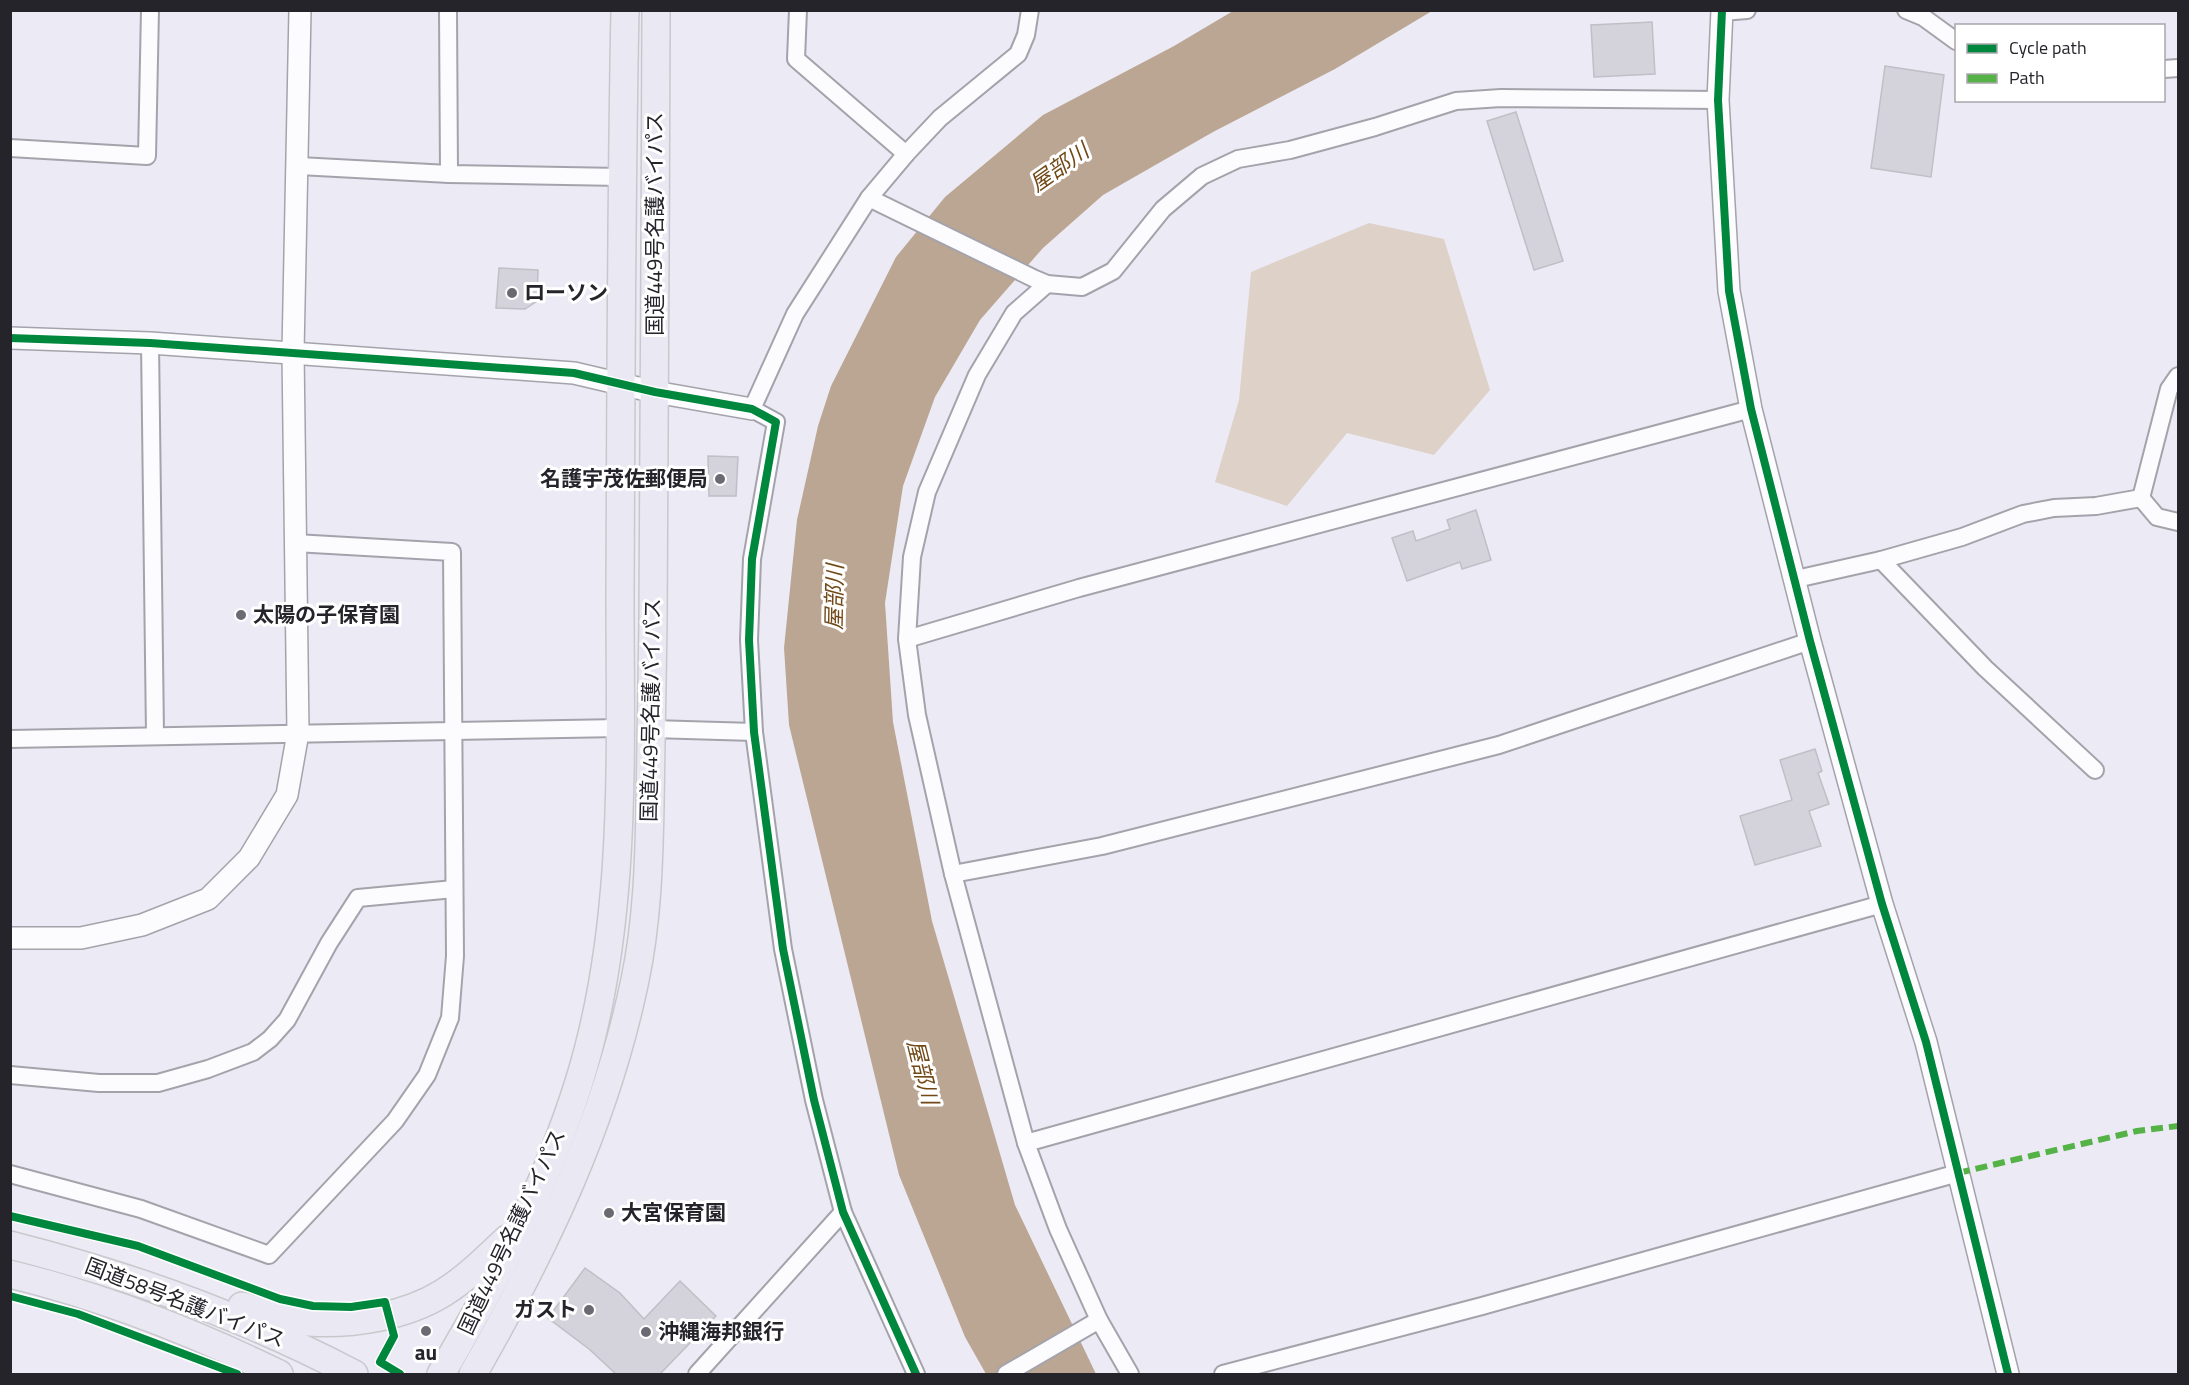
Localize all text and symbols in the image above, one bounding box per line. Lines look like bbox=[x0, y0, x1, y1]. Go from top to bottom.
legend bbox=[1955, 24, 2165, 102]
text: Cycle path bbox=[2009, 34, 2087, 61]
text: Path bbox=[2009, 64, 2045, 91]
street label: 国道449号名護バイパス bbox=[638, 112, 670, 336]
water label: 屋部川 bbox=[1022, 133, 1097, 200]
place label: ローソン bbox=[524, 276, 608, 308]
marker: ローソン bbox=[505, 286, 519, 300]
place label: 名護宇茂佐郵便局 bbox=[540, 462, 708, 494]
marker: 名護宇茂佐郵便局 bbox=[713, 472, 727, 486]
water label: 屋部川 bbox=[816, 562, 852, 630]
place label: 太陽の子保育園 bbox=[253, 598, 400, 630]
street label: 国道449号名護バイパス bbox=[632, 598, 668, 822]
marker: 太陽の子保育園 bbox=[234, 608, 248, 622]
water label: 屋部川 bbox=[899, 1036, 948, 1110]
street label: 国道449号名護バイパス bbox=[449, 1123, 573, 1340]
place label: 大宮保育園 bbox=[621, 1196, 726, 1228]
marker: 大宮保育園 bbox=[602, 1206, 616, 1220]
street label: 国道58号名護バイパス bbox=[81, 1249, 290, 1355]
place label: ガスト bbox=[514, 1293, 577, 1325]
marker: ガスト bbox=[582, 1303, 596, 1317]
place label: 沖縄海邦銀行 bbox=[658, 1315, 784, 1347]
marker: au bbox=[419, 1324, 433, 1338]
marker: 沖縄海邦銀行 bbox=[639, 1325, 653, 1339]
place label: au bbox=[415, 1336, 437, 1368]

